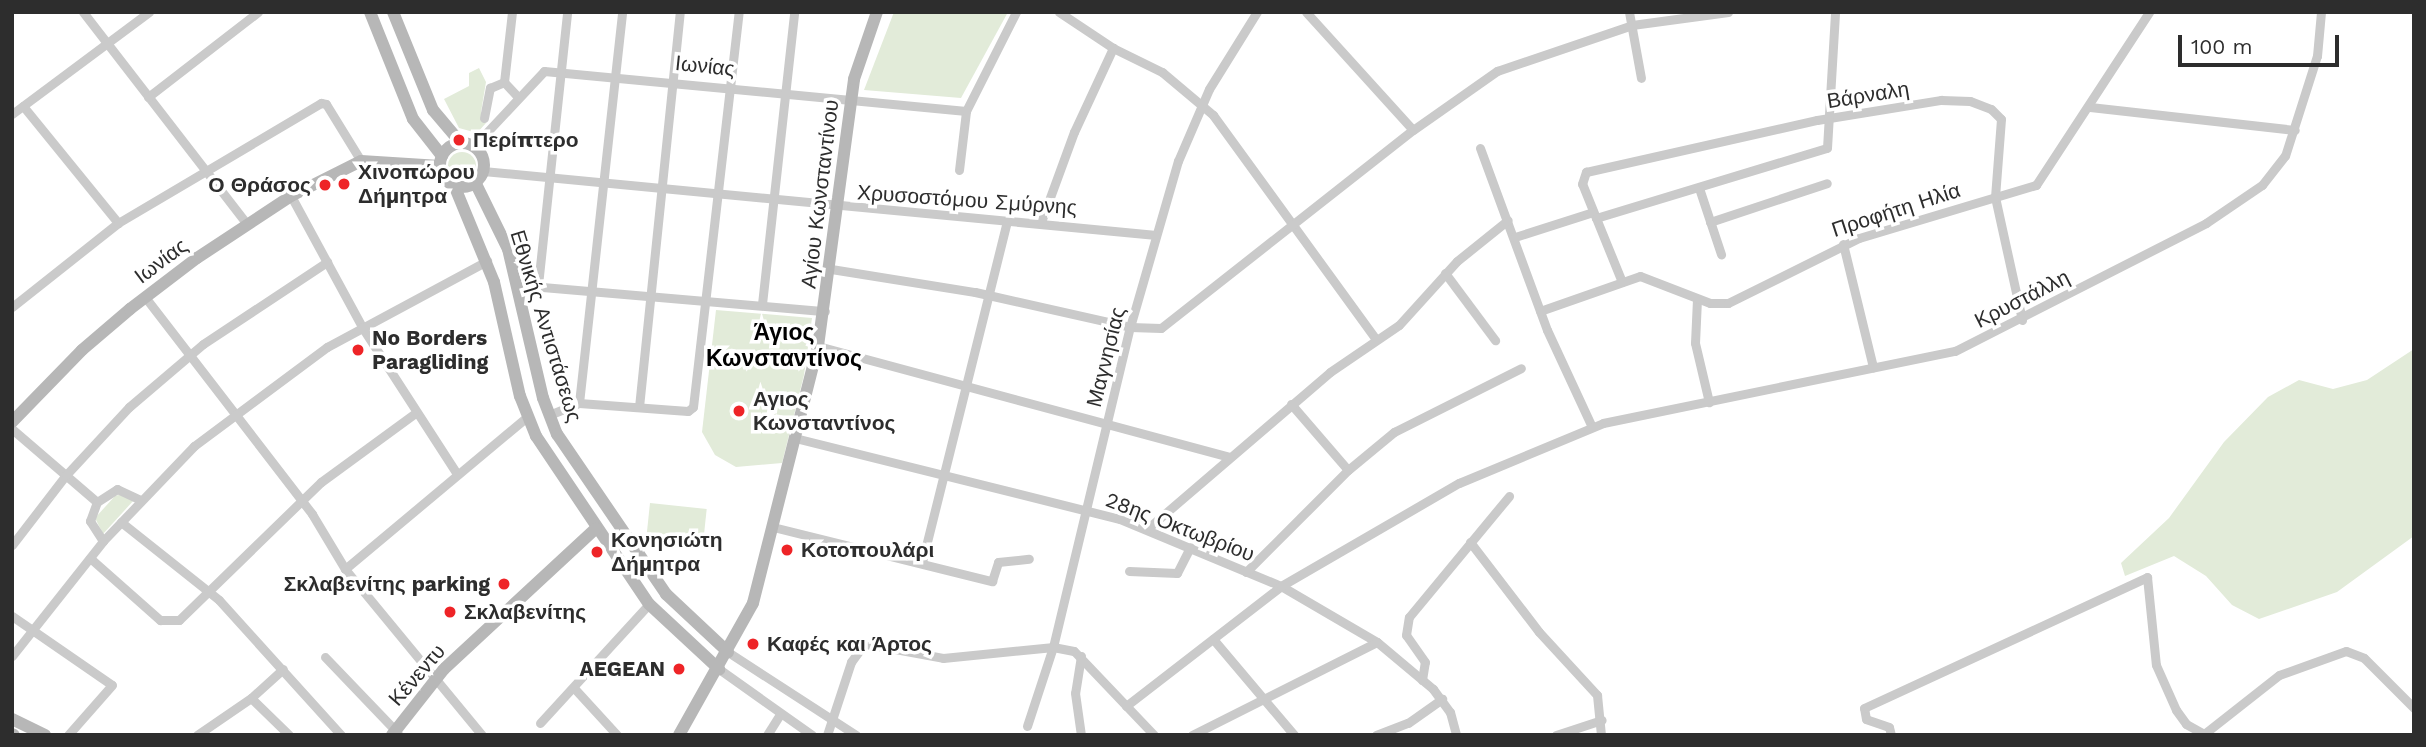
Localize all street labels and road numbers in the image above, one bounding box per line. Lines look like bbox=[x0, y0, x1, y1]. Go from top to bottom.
street label: Ιωνίας bbox=[674, 50, 736, 82]
street label: Βάρναλη bbox=[1825, 76, 1911, 114]
street label: Αγίου Κωνσταντίνου bbox=[796, 98, 844, 290]
street label: Προφήτη Ηλία bbox=[1829, 177, 1963, 243]
street label: Χρυσοστόμου Σμύρνης bbox=[856, 180, 1078, 220]
street label: Εθνικής Αντιστάσεως bbox=[505, 227, 587, 425]
street label: Ιωνίας bbox=[130, 233, 192, 289]
street label: Κρυστάλλη bbox=[1970, 264, 2074, 334]
street label: Μαγνησίας bbox=[1081, 304, 1131, 410]
street label: 28ης Οκτωβρίου bbox=[1102, 487, 1258, 567]
street label: Κένεντυ bbox=[383, 639, 451, 711]

